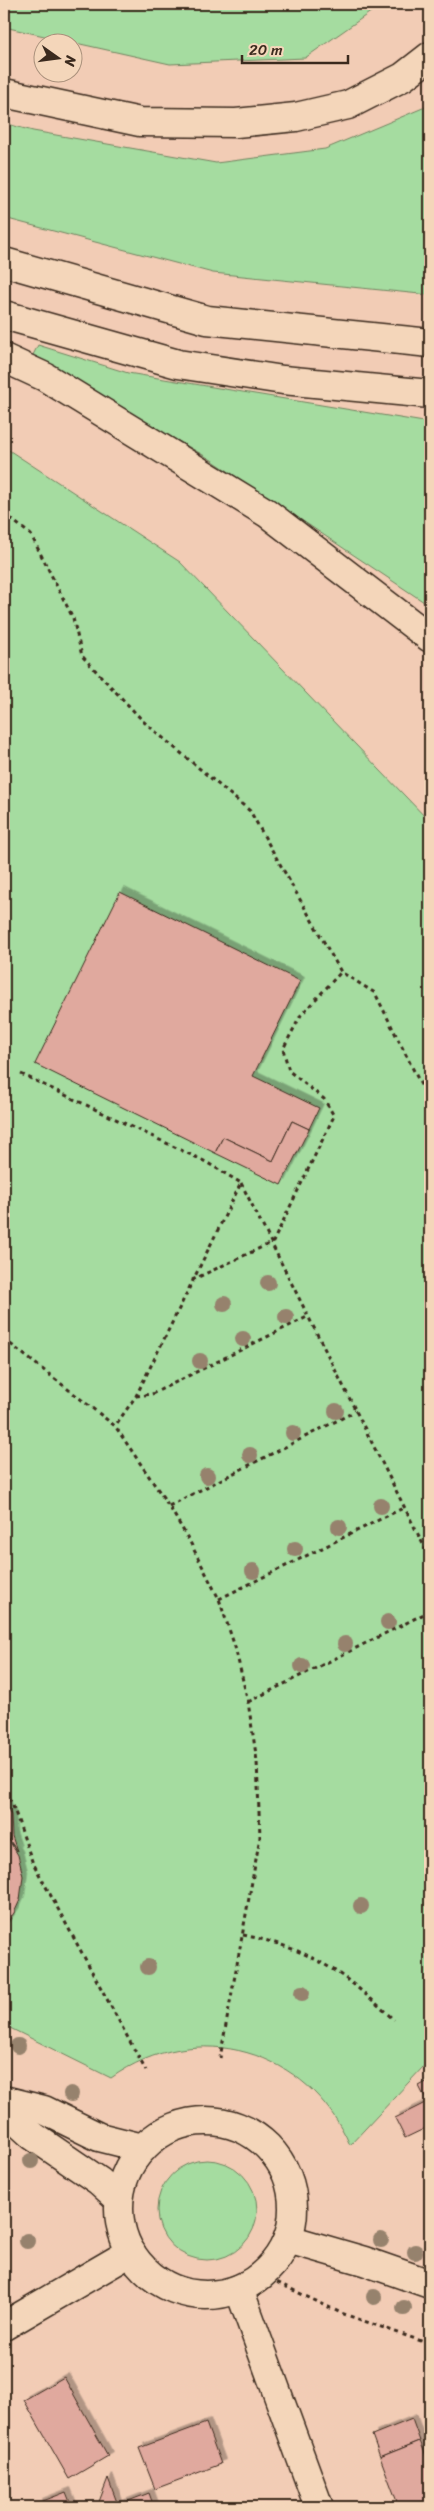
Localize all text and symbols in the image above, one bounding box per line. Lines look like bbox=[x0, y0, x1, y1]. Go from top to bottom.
north arrow bbox=[32, 32, 82, 82]
scale bar bbox=[242, 32, 348, 64]
text: 20 m bbox=[249, 37, 283, 63]
text: N bbox=[57, 52, 84, 69]

